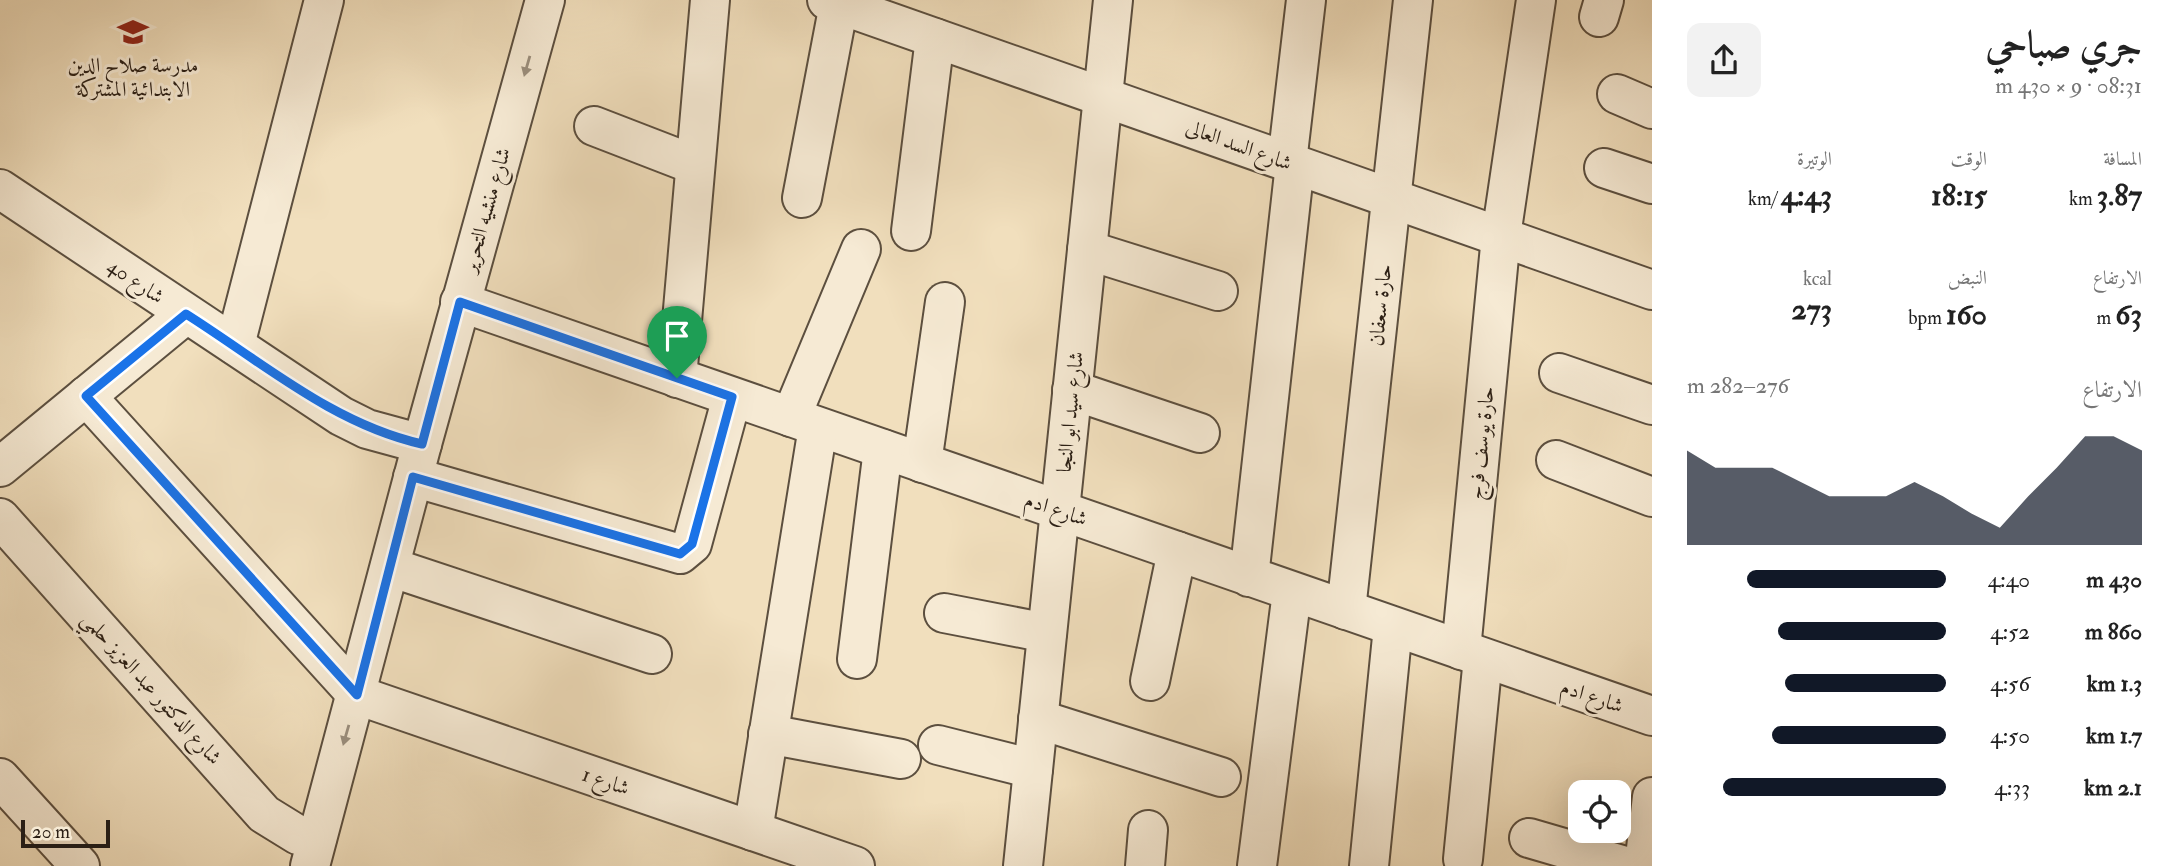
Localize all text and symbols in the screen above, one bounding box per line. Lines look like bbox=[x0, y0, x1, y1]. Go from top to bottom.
school or university icon: مدرسة صلاح الدين الابتدائية المشتركة bbox=[116, 15, 150, 49]
text: جري صباحي bbox=[1986, 21, 2142, 69]
button: share bbox=[1687, 23, 1761, 97]
place label: مدرسة صلاح الدين الابتدائية المشتركة bbox=[68, 52, 198, 103]
one-way arrow bbox=[521, 55, 532, 77]
text: 08:31 · 9 × 430 m bbox=[1995, 71, 2142, 100]
street label: شارع السد العالى bbox=[1181, 114, 1296, 181]
street label: شارع منشيه التحرير bbox=[455, 145, 521, 279]
text: الوتيرة bbox=[1797, 147, 1832, 171]
text: الوقت bbox=[1951, 147, 1987, 171]
text: المسافة bbox=[2103, 147, 2142, 171]
text: 4:43 bbox=[1781, 177, 1832, 214]
text: 18:15 bbox=[1931, 177, 1987, 214]
text: 3.87 bbox=[2097, 177, 2142, 214]
text: /km bbox=[1748, 187, 1781, 211]
text: km bbox=[2069, 187, 2097, 211]
street label: شارع 40 bbox=[100, 253, 169, 314]
street label: حارة سعفان bbox=[1363, 263, 1398, 347]
text: النبض bbox=[1948, 266, 1987, 290]
text: الارتفاع bbox=[2093, 266, 2142, 290]
text: kcal bbox=[1803, 267, 1832, 291]
text: 273 bbox=[1792, 291, 1832, 328]
text: 160 bbox=[1946, 296, 1987, 333]
text: 63 bbox=[2115, 296, 2142, 333]
pin bbox=[647, 306, 707, 378]
text: bpm bbox=[1908, 306, 1946, 330]
text: m bbox=[2097, 306, 2115, 330]
icon: arrive bbox=[658, 317, 696, 355]
street label: شارع سيد ابو النجا bbox=[1051, 350, 1094, 474]
text: 276–282 m bbox=[1687, 371, 1789, 400]
text: الارتفاع bbox=[2082, 375, 2142, 404]
street label: حارة يوسف فرج bbox=[1462, 385, 1506, 502]
street label: شارع ادم bbox=[1020, 486, 1091, 536]
text: 4:40 bbox=[1988, 565, 2030, 594]
text: 430 m bbox=[2086, 565, 2142, 594]
street label: شارع الدكتور عبد العزيز حلمي bbox=[71, 606, 228, 775]
text: 4:52 bbox=[1990, 617, 2030, 646]
text: 860 m bbox=[2085, 617, 2142, 646]
text: 4:56 bbox=[1990, 669, 2030, 698]
text: 1.3 km bbox=[2087, 669, 2142, 698]
street label: شارع ادم bbox=[1556, 673, 1627, 723]
text: 4:50 bbox=[1990, 721, 2030, 750]
text: 1.7 km bbox=[2086, 721, 2142, 750]
one-way arrow bbox=[341, 725, 351, 746]
street label: شارع 1 bbox=[577, 761, 633, 806]
text: 4:33 bbox=[1994, 773, 2030, 802]
text: 2.1 km bbox=[2084, 773, 2142, 802]
map controls bbox=[1568, 780, 1631, 843]
button: locate bbox=[1568, 780, 1631, 843]
scale bar bbox=[21, 817, 110, 849]
text: 20 m bbox=[32, 820, 70, 844]

